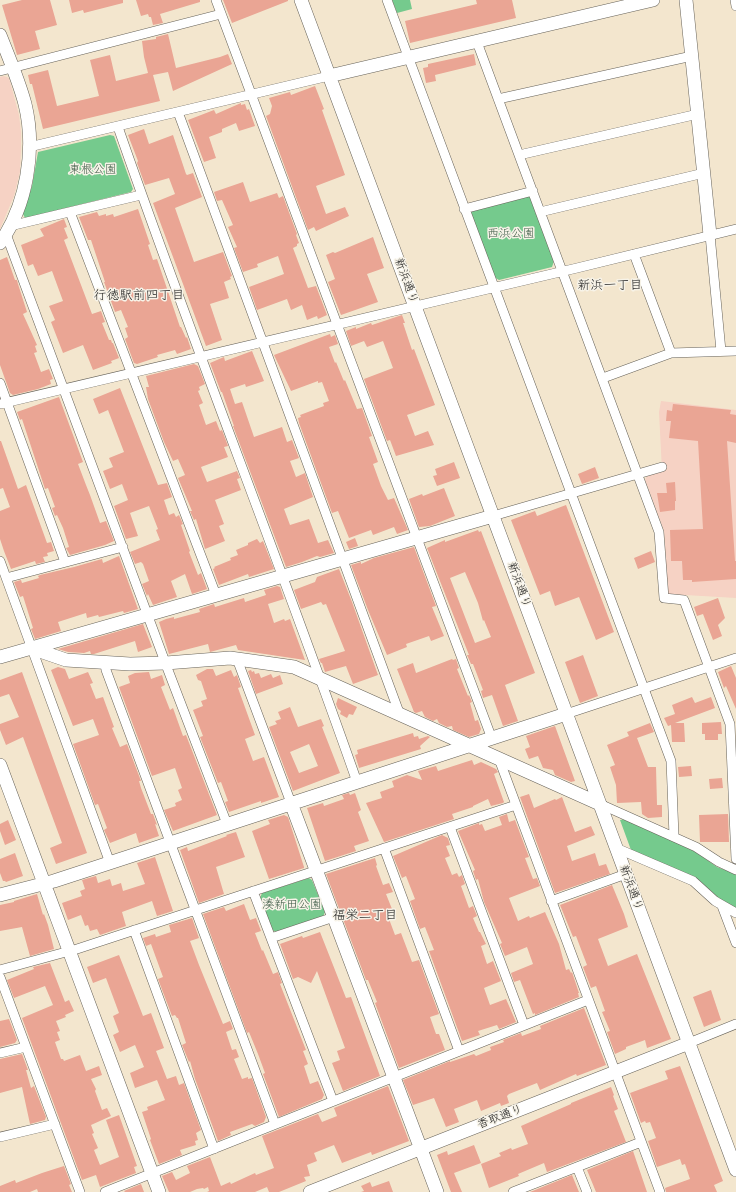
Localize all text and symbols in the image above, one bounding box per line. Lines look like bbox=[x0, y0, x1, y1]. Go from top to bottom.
park label: 東根公園 bbox=[69, 163, 117, 177]
park label: 西浜公園 bbox=[487, 227, 535, 241]
street label: 新浜通り bbox=[391, 256, 421, 306]
district label: 新浜一丁目 bbox=[578, 278, 642, 294]
district label: 行徳駅前四丁目 bbox=[94, 288, 184, 304]
street label: 新浜通り bbox=[504, 560, 534, 610]
street label: 新浜通り bbox=[616, 863, 646, 913]
park label: 湊新田公園 bbox=[262, 898, 322, 912]
district label: 福栄二丁目 bbox=[333, 908, 397, 924]
street label: 香取通り bbox=[475, 1102, 525, 1132]

